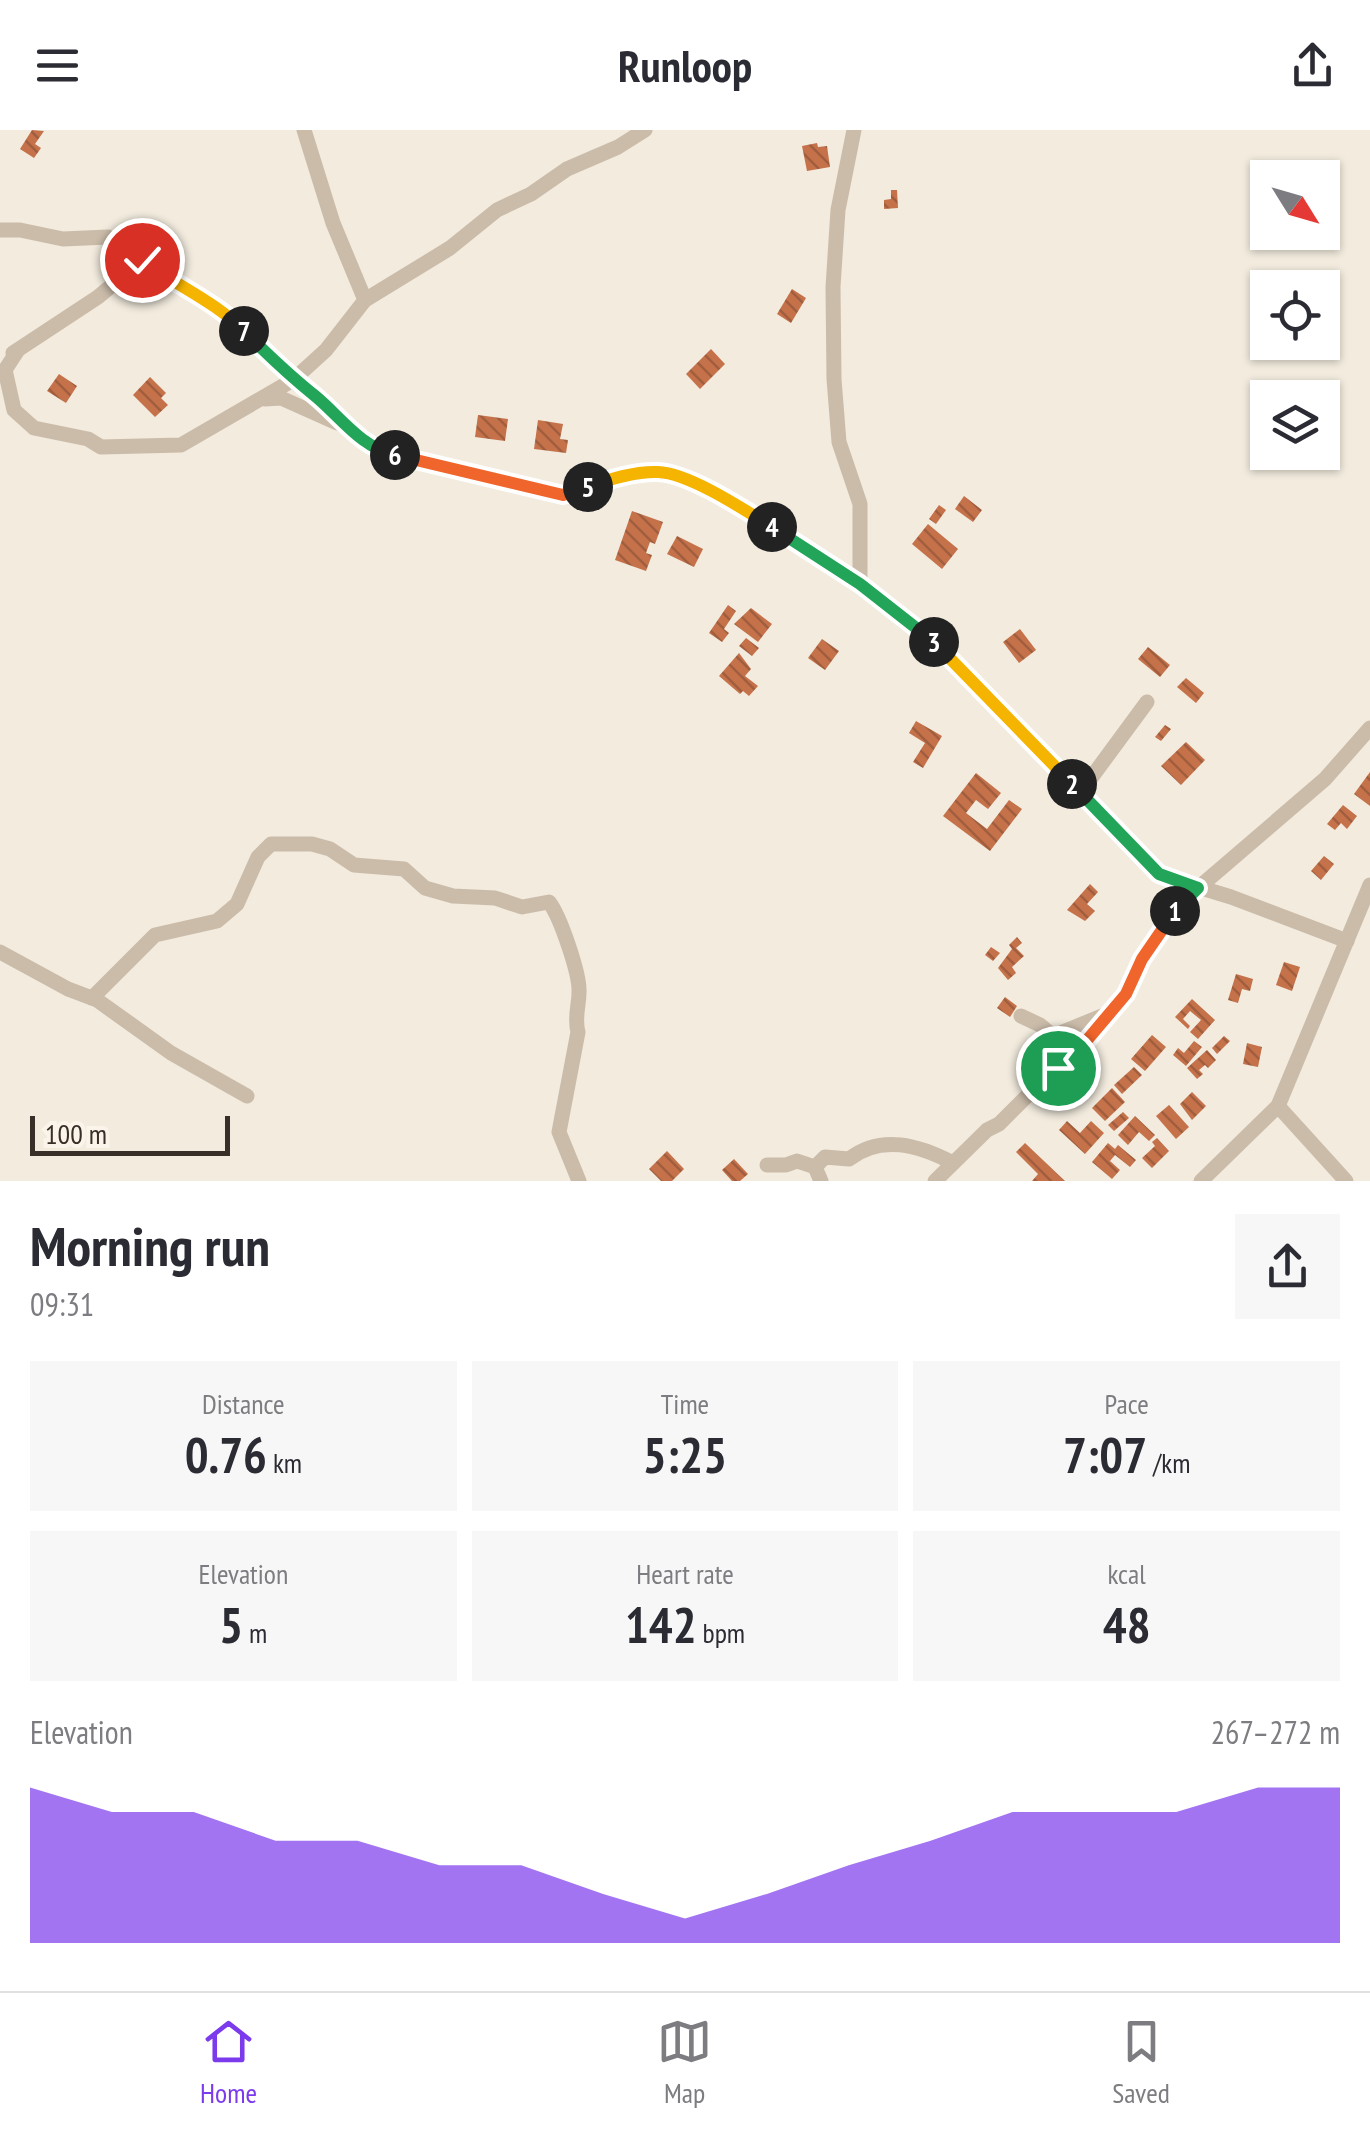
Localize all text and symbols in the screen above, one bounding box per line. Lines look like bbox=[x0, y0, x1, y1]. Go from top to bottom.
text: Runloop bbox=[618, 36, 752, 94]
icon: menu bbox=[30, 38, 85, 93]
icon: share bbox=[1285, 38, 1340, 93]
north arrow bbox=[1250, 160, 1340, 250]
map controls bbox=[1250, 160, 1340, 470]
pin bbox=[100, 218, 185, 303]
icon: check bbox=[115, 233, 170, 288]
button: locate bbox=[1250, 270, 1340, 360]
pin: 7 bbox=[219, 306, 269, 356]
text: 7 bbox=[237, 312, 251, 349]
button: layers bbox=[1250, 380, 1340, 470]
pin: 6 bbox=[370, 430, 420, 480]
text: 6 bbox=[388, 436, 402, 473]
pin: 5 bbox=[563, 462, 613, 512]
text: 5 bbox=[581, 468, 595, 505]
pin: 4 bbox=[747, 502, 797, 552]
text: 4 bbox=[765, 508, 779, 545]
pin: 3 bbox=[909, 617, 959, 667]
text: 3 bbox=[927, 623, 941, 660]
pin: 2 bbox=[1047, 759, 1097, 809]
text: 2 bbox=[1065, 765, 1079, 802]
pin: 1 bbox=[1150, 886, 1200, 936]
text: 1 bbox=[1168, 892, 1182, 929]
pin bbox=[1016, 1026, 1101, 1111]
icon: arrive bbox=[1031, 1041, 1086, 1096]
scale bar bbox=[30, 1111, 230, 1156]
text: 100 m bbox=[45, 1115, 107, 1152]
text: Morning run bbox=[30, 1210, 270, 1281]
button: share bbox=[1235, 1214, 1340, 1319]
text: 09:31 bbox=[30, 1283, 94, 1325]
text: Distance bbox=[202, 1385, 285, 1422]
text: Time bbox=[661, 1385, 709, 1422]
text: Pace bbox=[1105, 1385, 1149, 1422]
text: 0.76 bbox=[185, 1422, 267, 1487]
text: 5:25 bbox=[643, 1422, 727, 1487]
text: 7:07 bbox=[1063, 1422, 1147, 1487]
text: km bbox=[267, 1444, 302, 1481]
text: /km bbox=[1147, 1444, 1190, 1481]
text: Elevation bbox=[198, 1555, 288, 1592]
text: Heart rate bbox=[636, 1555, 734, 1592]
text: kcal bbox=[1108, 1555, 1146, 1592]
text: 5 bbox=[219, 1592, 243, 1657]
text: 142 bbox=[625, 1592, 697, 1657]
text: 48 bbox=[1103, 1592, 1151, 1657]
text: m bbox=[243, 1614, 267, 1651]
text: bpm bbox=[697, 1614, 745, 1651]
text: Elevation bbox=[30, 1711, 133, 1753]
text: 267–272 m bbox=[1211, 1711, 1340, 1753]
tab: Home bbox=[200, 2014, 257, 2111]
tab: Map bbox=[657, 2014, 712, 2111]
tab: Saved bbox=[1112, 2014, 1170, 2111]

